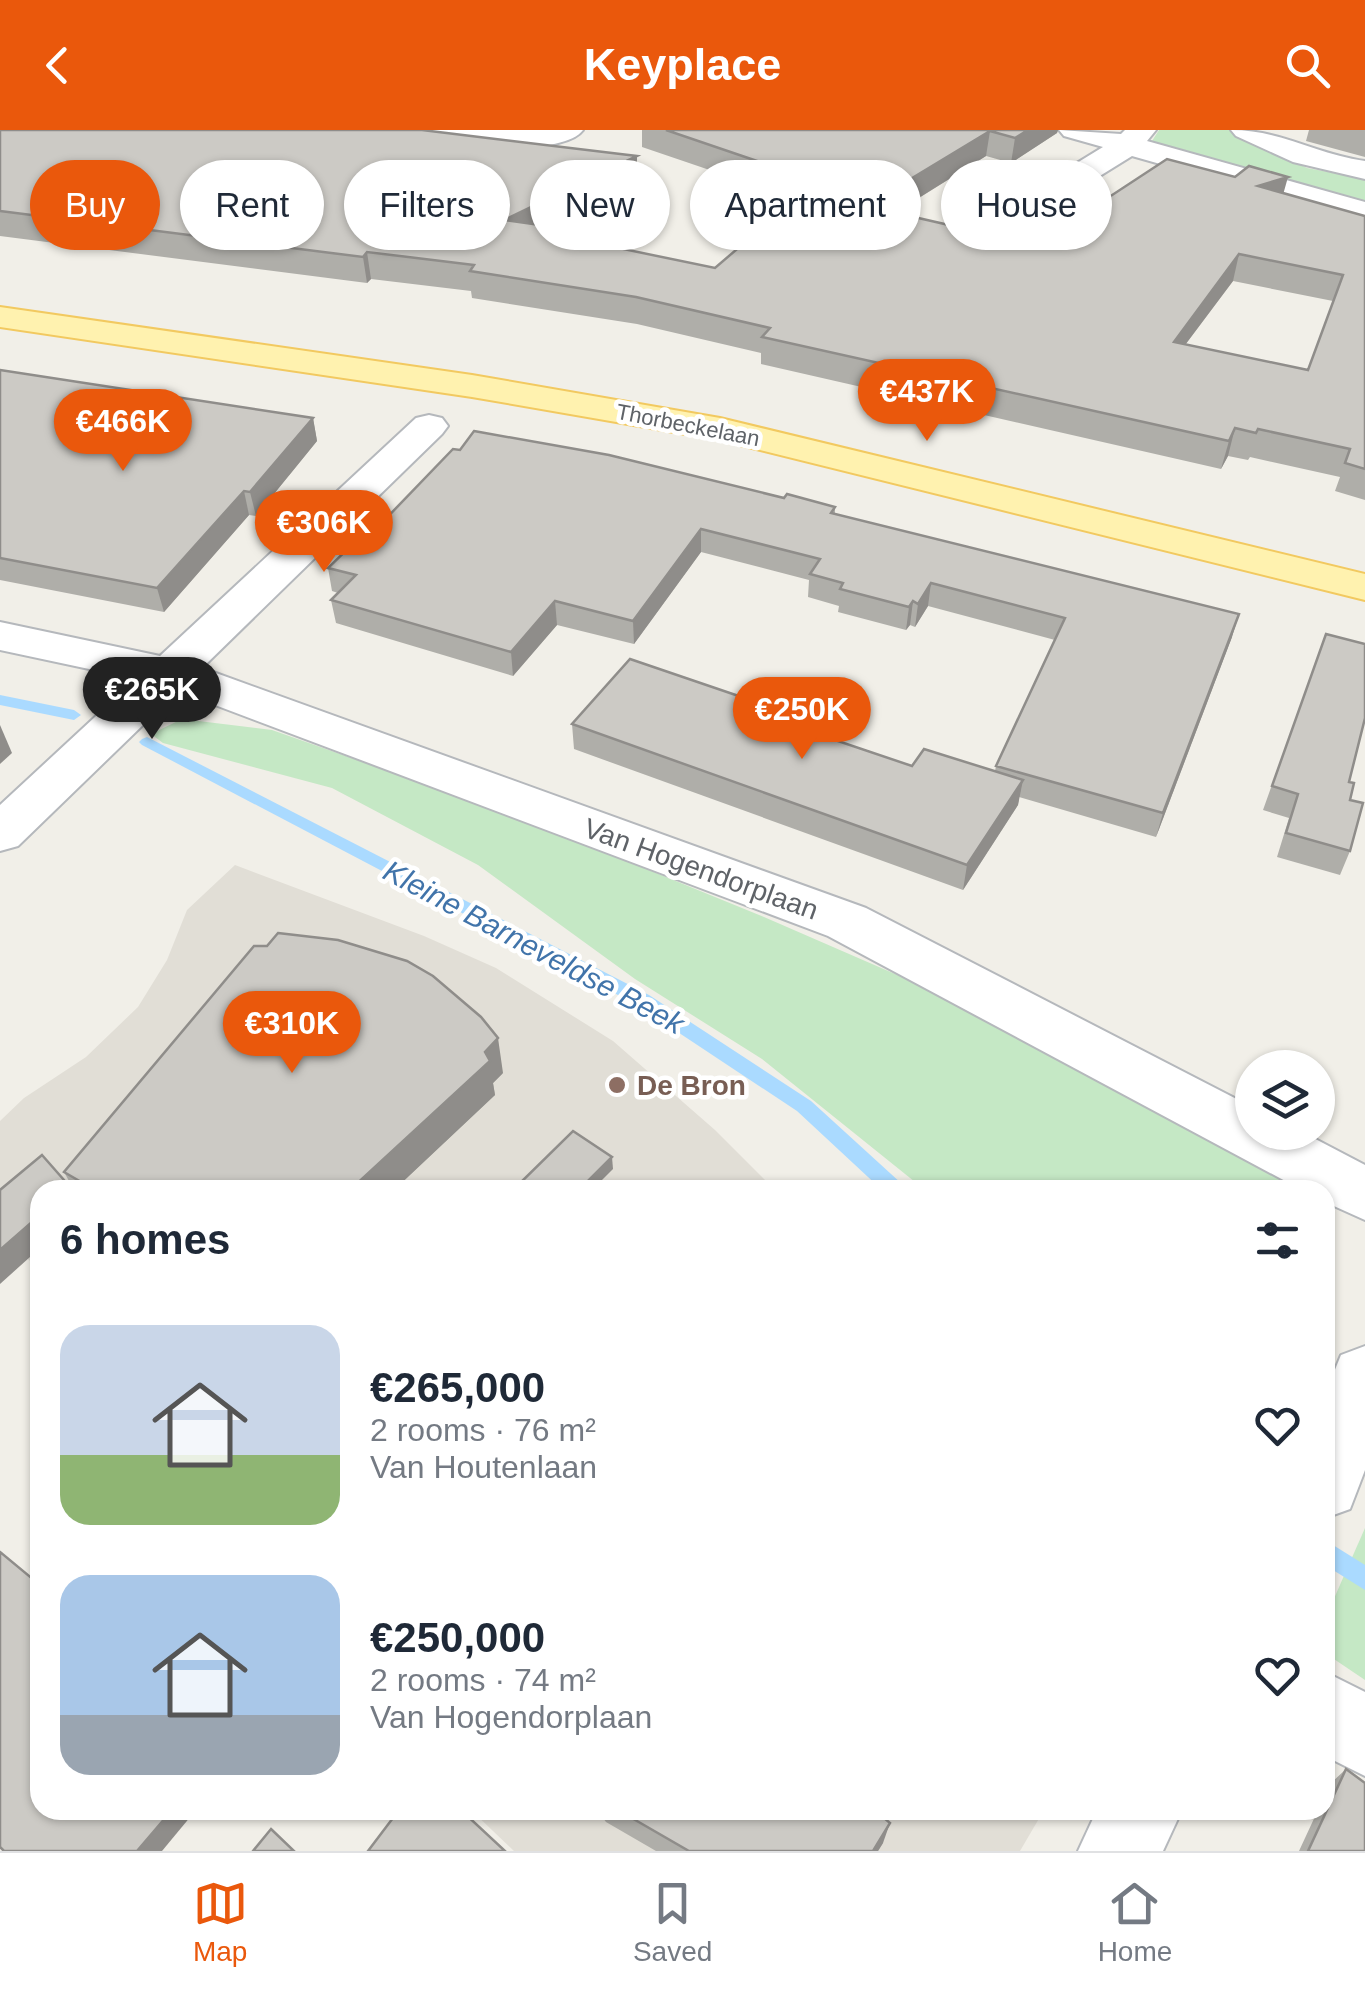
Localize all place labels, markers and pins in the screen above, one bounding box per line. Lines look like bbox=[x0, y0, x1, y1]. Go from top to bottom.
pin: €437K bbox=[857, 359, 997, 444]
pin: €466K bbox=[53, 389, 193, 474]
pin: €306K bbox=[254, 490, 394, 575]
pin: €265K bbox=[82, 657, 222, 742]
pin: €250K bbox=[732, 677, 872, 762]
pin: €310K bbox=[222, 991, 362, 1076]
place label: De Bron bbox=[637, 1070, 746, 1101]
marker: De Bron bbox=[606, 1074, 628, 1096]

